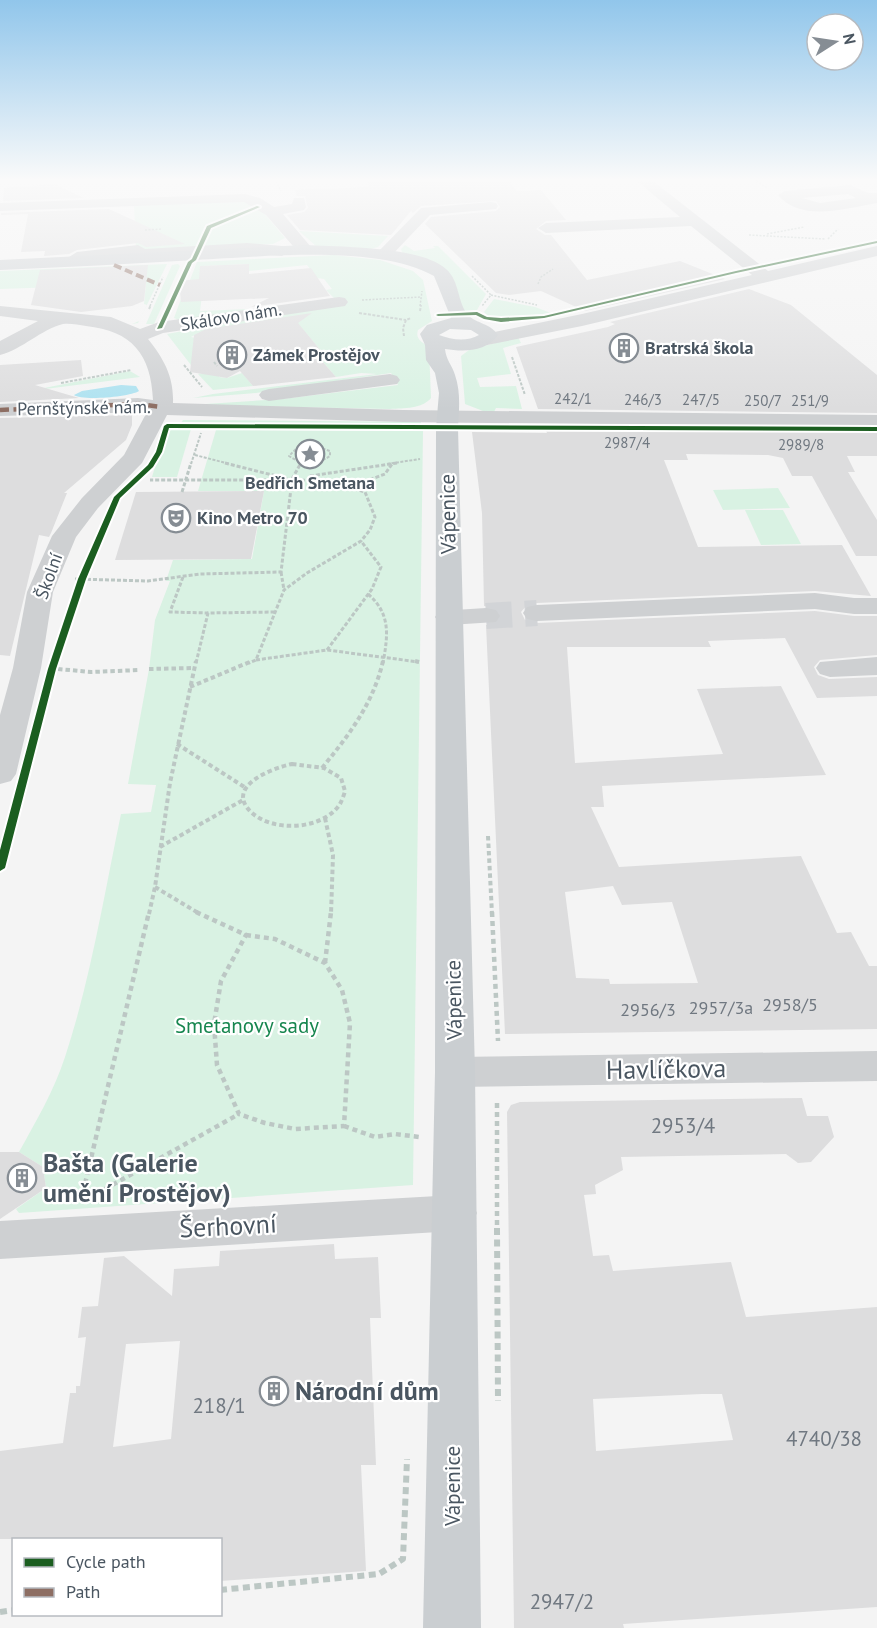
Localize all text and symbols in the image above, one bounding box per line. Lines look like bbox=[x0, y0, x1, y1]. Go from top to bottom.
north arrow bbox=[805, 12, 865, 72]
text: N bbox=[839, 32, 861, 46]
street label: Skálovo nám. bbox=[179, 297, 283, 336]
building icon: Bratrská škola bbox=[608, 332, 640, 364]
place label: Bratrská škola bbox=[645, 336, 754, 359]
building icon: Zámek Prostějov bbox=[216, 339, 248, 371]
place label: Zámek Prostějov bbox=[253, 343, 380, 366]
house number: 242/1 bbox=[554, 389, 592, 408]
house number: 246/3 bbox=[624, 390, 662, 409]
house number: 247/5 bbox=[682, 390, 720, 409]
house number: 250/7 bbox=[744, 391, 782, 410]
house number: 251/9 bbox=[791, 391, 829, 410]
street label: Pernštýnské nám. bbox=[17, 395, 151, 420]
house number: 2987/4 bbox=[604, 433, 650, 452]
house number: 2989/8 bbox=[778, 435, 824, 454]
place icon: Bedřich Smetana bbox=[294, 438, 326, 470]
place label: Bedřich Smetana bbox=[245, 471, 375, 494]
street label: Vápenice bbox=[433, 474, 462, 555]
theatre icon: Kino Metro 70 bbox=[160, 502, 192, 534]
place label: Kino Metro 70 bbox=[197, 506, 308, 529]
street label: Školní bbox=[30, 549, 68, 602]
street label: Vápenice bbox=[439, 960, 468, 1041]
house number: 2958/5 bbox=[762, 993, 818, 1016]
house number: 2957/3a bbox=[689, 996, 753, 1019]
house number: 2956/3 bbox=[620, 998, 676, 1021]
park label: Smetanovy sady bbox=[175, 1012, 319, 1039]
street label: Havlíčkova bbox=[606, 1051, 726, 1086]
house number: 2953/4 bbox=[651, 1112, 715, 1139]
place label: Bašta (Galerie umění Prostějov) bbox=[43, 1146, 231, 1209]
building icon: Bašta (Galerie umění Prostějov) bbox=[6, 1162, 38, 1194]
street label: Šerhovní bbox=[178, 1206, 278, 1245]
place label: Národní dům bbox=[295, 1374, 439, 1407]
building icon: Národní dům bbox=[258, 1375, 290, 1407]
house number: 218/1 bbox=[192, 1392, 246, 1419]
house number: 4740/38 bbox=[786, 1425, 862, 1452]
street label: Vápenice bbox=[439, 1446, 466, 1527]
legend bbox=[12, 1538, 222, 1616]
text: Cycle path bbox=[66, 1550, 146, 1573]
text: Path bbox=[66, 1580, 100, 1603]
house number: 2947/2 bbox=[530, 1588, 594, 1615]

